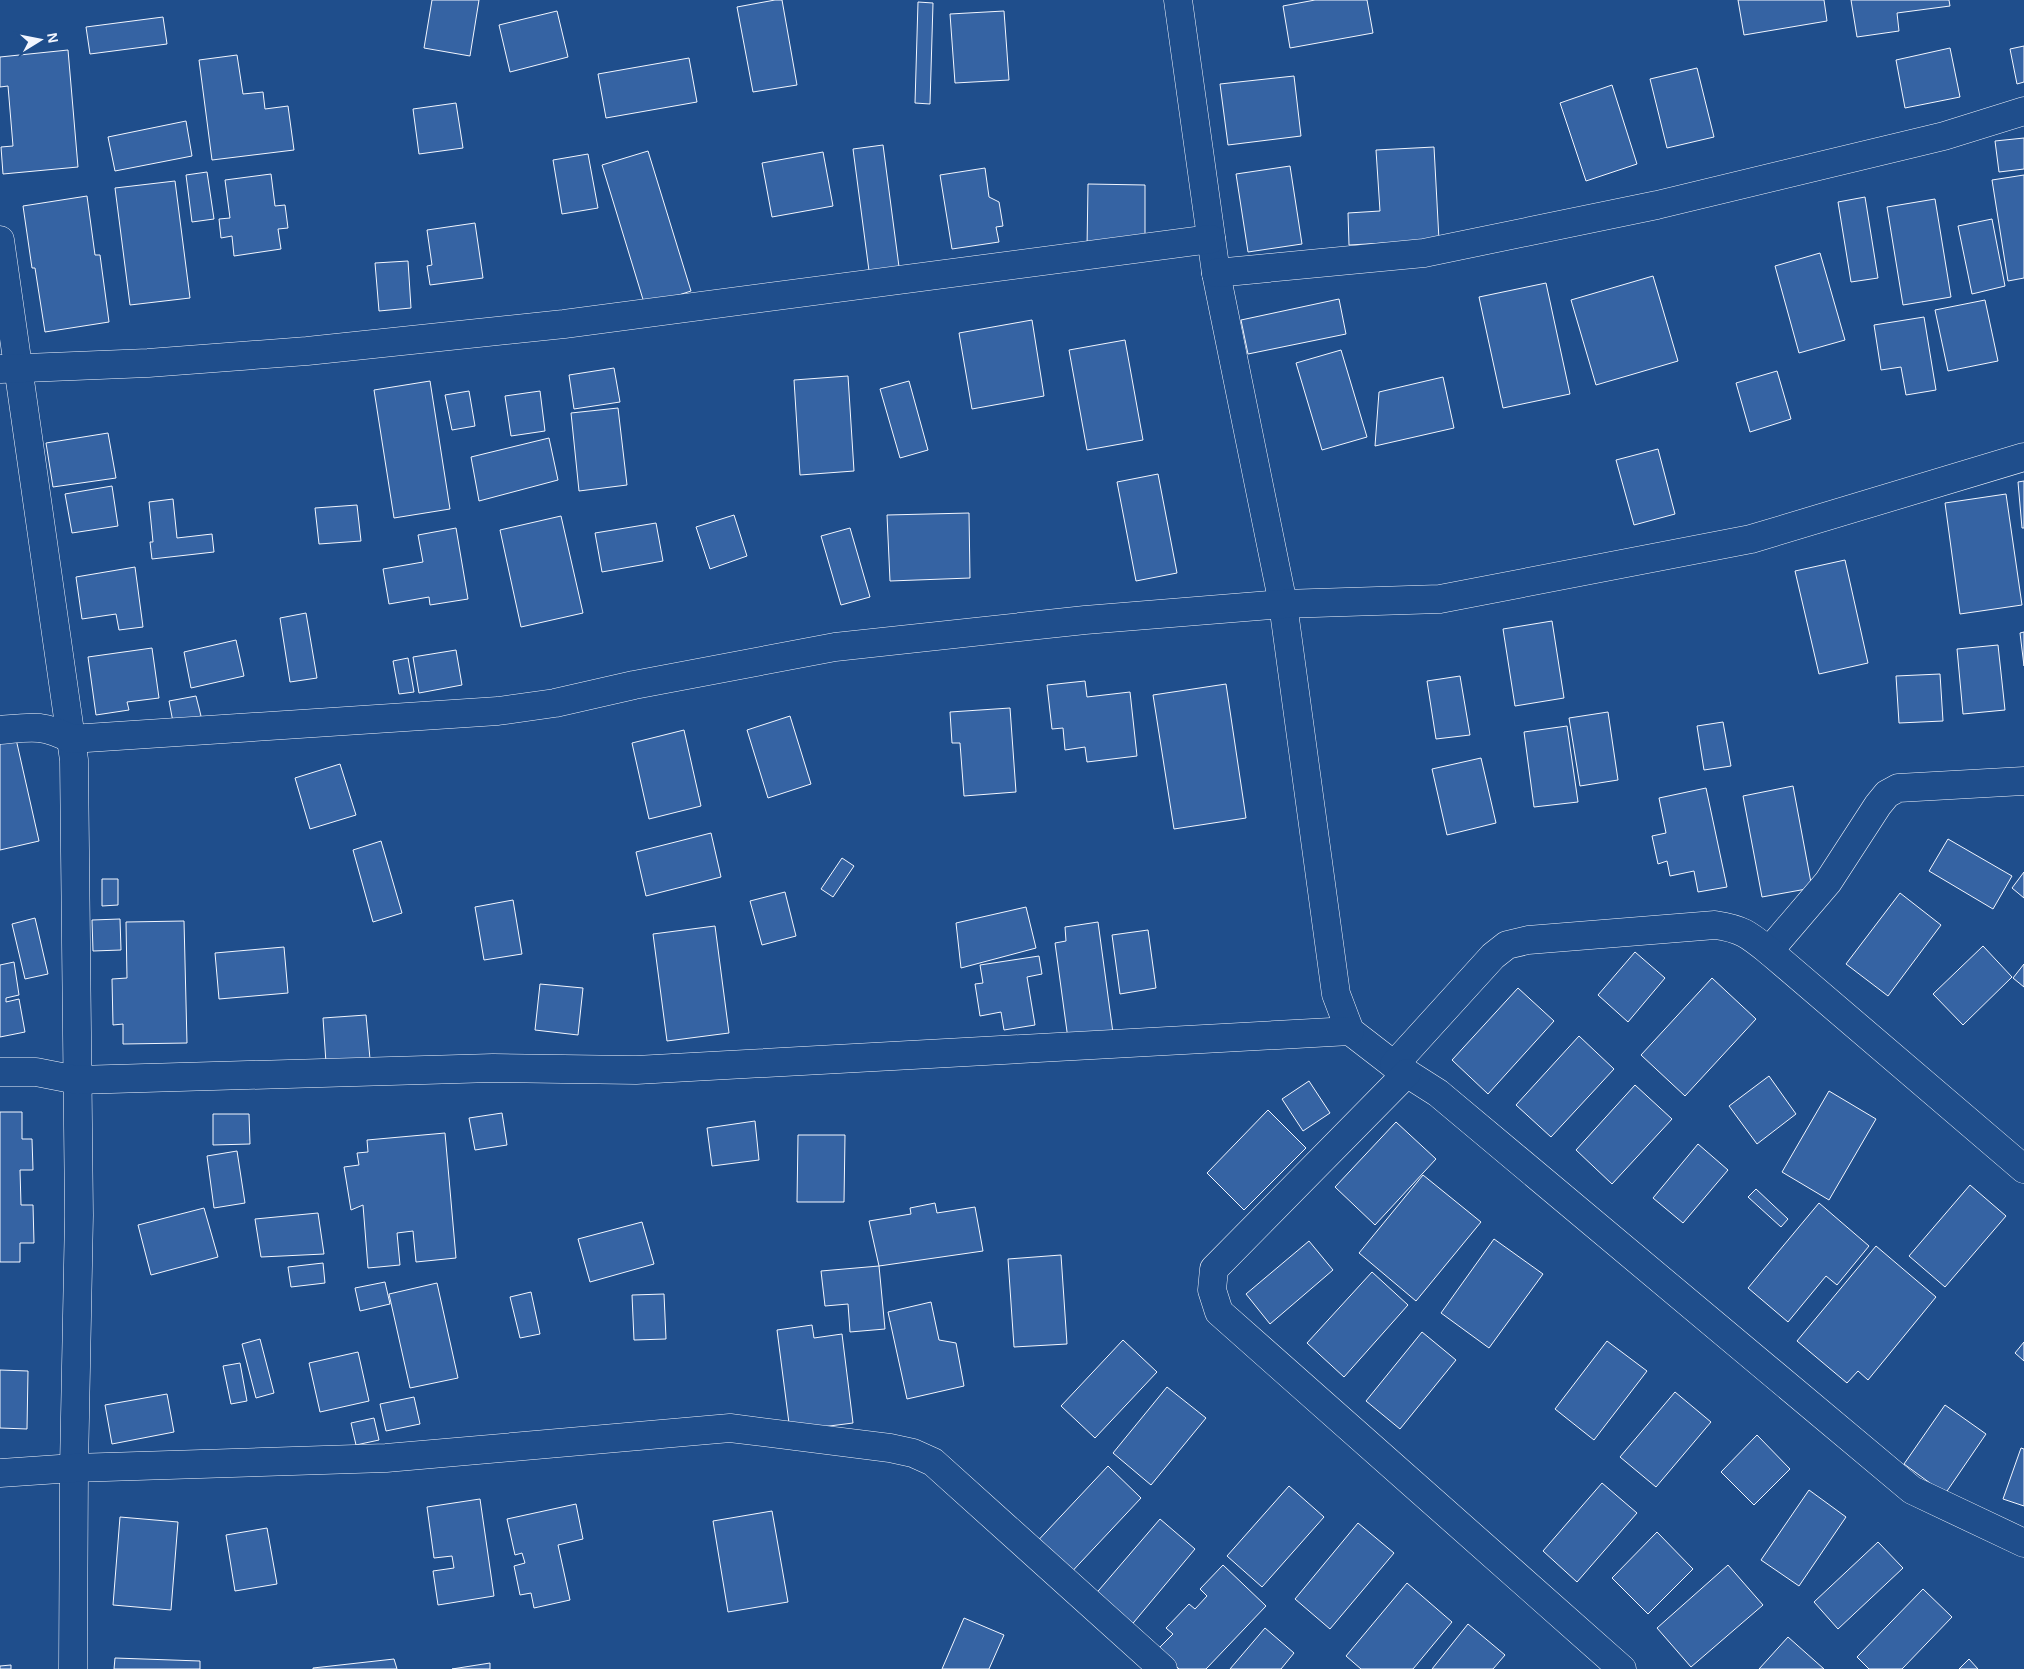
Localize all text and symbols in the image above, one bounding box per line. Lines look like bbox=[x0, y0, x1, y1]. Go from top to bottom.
north arrow bbox=[15, 15, 65, 65]
text: N bbox=[44, 31, 62, 44]

